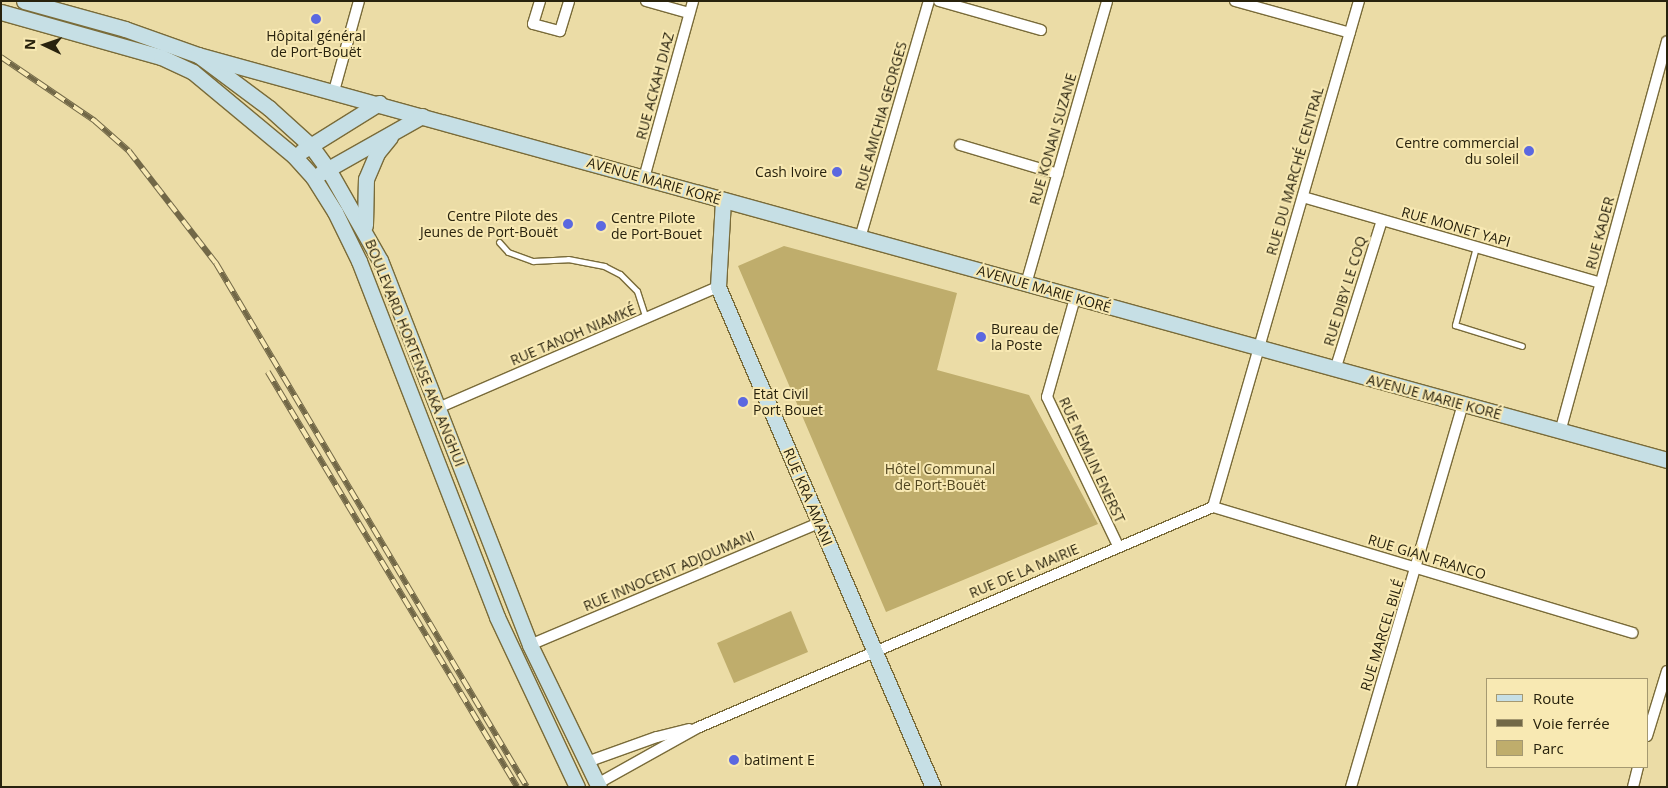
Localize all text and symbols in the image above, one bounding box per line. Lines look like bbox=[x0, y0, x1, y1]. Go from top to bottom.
marker: Hôpital général de Port-Bouët bbox=[309, 12, 323, 26]
north arrow bbox=[20, 20, 70, 70]
place label: Hôpital général de Port-Bouët bbox=[266, 28, 366, 60]
street label: RUE ACKAH DIAZ bbox=[633, 31, 677, 141]
text: N bbox=[20, 38, 39, 50]
street label: RUE AMICHIA GEORGES bbox=[852, 40, 910, 192]
street label: RUE KONAN SUZANE bbox=[1026, 71, 1080, 207]
street label: RUE DU MARCHÉ CENTRAL bbox=[1263, 85, 1327, 257]
place label: Centre commercial du soleil bbox=[1395, 135, 1519, 168]
marker: Centre commercial du soleil bbox=[1523, 145, 1535, 157]
street label: AVENUE MARIE KORÉ bbox=[585, 154, 723, 208]
place label: Cash Ivoire bbox=[755, 164, 827, 180]
marker: Cash Ivoire bbox=[831, 166, 843, 178]
street label: RUE KADER bbox=[1582, 195, 1618, 271]
street label: RUE MONET YAPI bbox=[1400, 203, 1512, 251]
place label: Centre Pilote des Jeunes de Port-Bouët bbox=[420, 208, 558, 240]
place label: Centre Pilote de Port-Bouet bbox=[611, 210, 702, 242]
marker: Centre Pilote des Jeunes de Port-Bouët bbox=[562, 218, 574, 230]
marker: Centre Pilote de Port-Bouet bbox=[595, 220, 607, 232]
street label: RUE DIBY LE COQ bbox=[1320, 234, 1370, 348]
street label: BOULEVARD HORTENSE AKA ANGHUI bbox=[362, 237, 468, 469]
street label: AVENUE MARIE KORÉ bbox=[975, 262, 1113, 316]
street label: RUE TANOH NIAMKÉ bbox=[508, 301, 638, 369]
place label: Bureau de la Poste bbox=[991, 321, 1059, 354]
marker: Bureau de la Poste bbox=[975, 331, 987, 343]
street label: AVENUE MARIE KORÉ bbox=[1365, 371, 1503, 423]
place label: Etat Civil Port Bouet bbox=[753, 386, 823, 418]
street label: RUE NEMLIN ENERST bbox=[1056, 395, 1128, 525]
marker: Etat Civil Port Bouet bbox=[737, 396, 749, 408]
street label: RUE KRA AMANI bbox=[780, 446, 836, 548]
park label: Hôtel Communal de Port-Bouët bbox=[885, 461, 995, 494]
street label: RUE INNOCENT ADJOUMANI bbox=[581, 527, 757, 615]
street label: RUE GIAN FRANCO bbox=[1366, 531, 1488, 583]
street label: RUE DE LA MAIRIE bbox=[967, 540, 1081, 602]
street label: RUE MARCEL BILÉ bbox=[1357, 577, 1407, 693]
legend bbox=[1486, 678, 1648, 768]
text: Route bbox=[1533, 688, 1574, 708]
text: Voie ferrée bbox=[1533, 713, 1610, 733]
text: Parc bbox=[1533, 738, 1564, 758]
place label: batiment E bbox=[744, 752, 815, 768]
marker: batiment E bbox=[728, 754, 740, 766]

